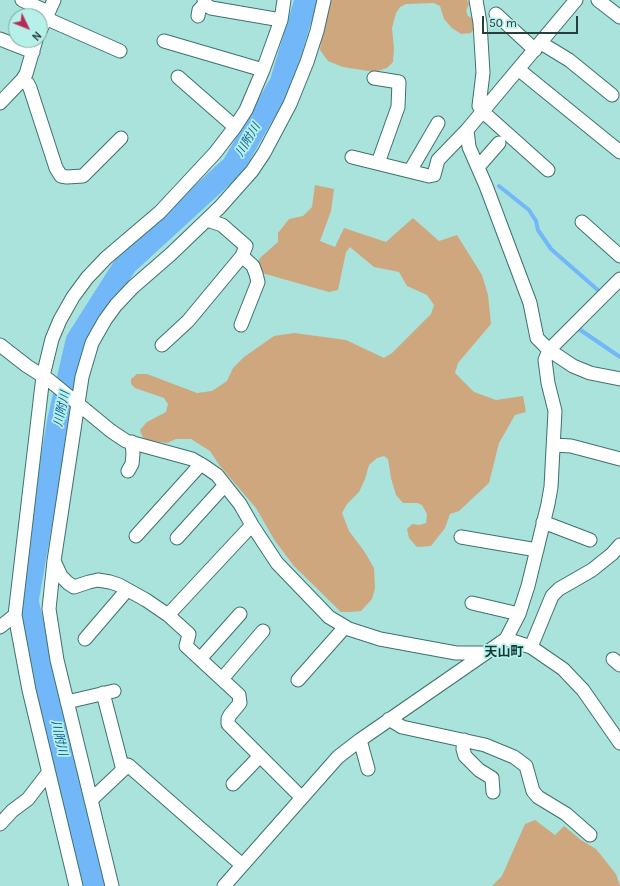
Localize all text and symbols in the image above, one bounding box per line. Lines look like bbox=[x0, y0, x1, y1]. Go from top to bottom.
north arrow bbox=[8, 8, 48, 48]
scale bar bbox=[484, 8, 580, 34]
text: 50 m bbox=[489, 16, 517, 30]
text: N bbox=[29, 29, 44, 43]
water label: 川附川 bbox=[233, 121, 263, 159]
water label: 川附川 bbox=[51, 390, 73, 428]
district label: 天山町 bbox=[485, 644, 523, 660]
water label: 川附川 bbox=[48, 719, 70, 757]

